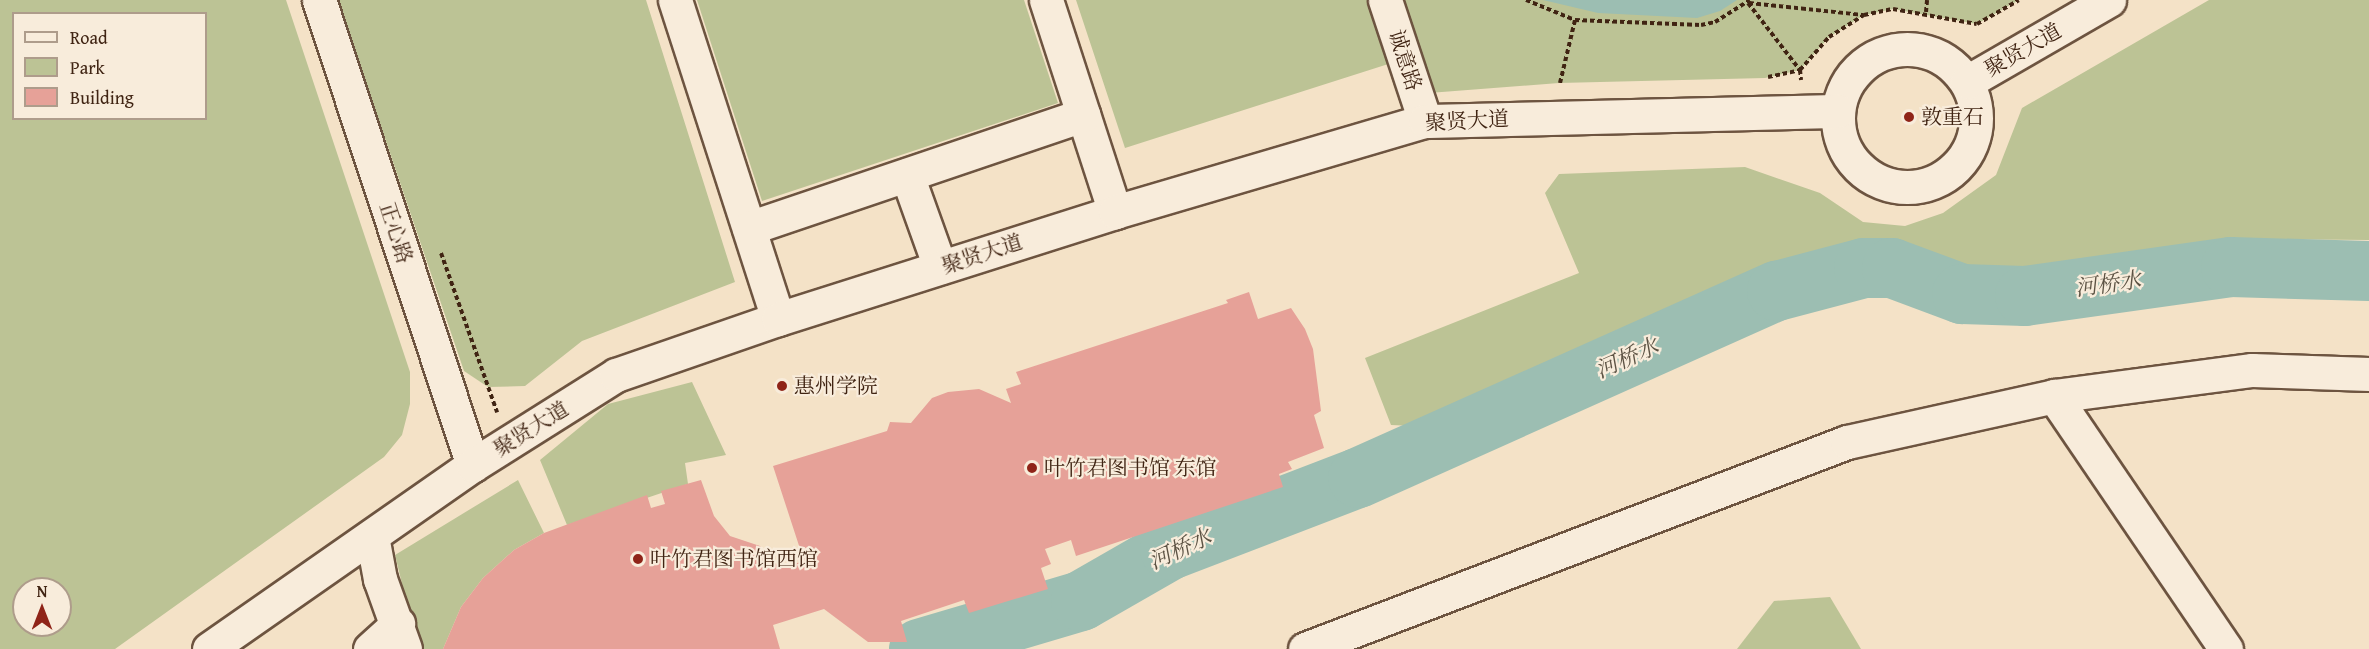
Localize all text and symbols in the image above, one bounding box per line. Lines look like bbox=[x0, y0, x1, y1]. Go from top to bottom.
legend bbox=[12, 12, 207, 120]
street label: 聚贤大道 bbox=[1980, 18, 2066, 82]
text: Road bbox=[70, 24, 108, 51]
street label: 诚意路 bbox=[1383, 26, 1427, 94]
text: Park bbox=[70, 54, 105, 81]
text: Building bbox=[70, 84, 134, 111]
place label: 敦重石 bbox=[1921, 104, 1984, 130]
street label: 聚贤大道 bbox=[1424, 106, 1510, 136]
marker: 敦重石 bbox=[1902, 110, 1916, 124]
street label: 正心路 bbox=[374, 199, 418, 267]
street label: 聚贤大道 bbox=[938, 229, 1026, 279]
water label: 河桥水 bbox=[2073, 266, 2143, 302]
water label: 河桥水 bbox=[1591, 333, 1663, 383]
place label: 惠州学院 bbox=[794, 373, 878, 399]
marker: 惠州学院 bbox=[775, 379, 789, 393]
street label: 聚贤大道 bbox=[489, 396, 573, 462]
place label: 叶竹君图书馆 东馆 bbox=[1044, 455, 1217, 481]
marker: 叶竹君图书馆 东馆 bbox=[1025, 461, 1039, 475]
water label: 河桥水 bbox=[1145, 523, 1215, 575]
place label: 叶竹君图书馆西馆 bbox=[650, 546, 818, 572]
marker: 叶竹君图书馆西馆 bbox=[631, 552, 645, 566]
north arrow bbox=[12, 577, 72, 637]
text: N bbox=[37, 579, 47, 603]

